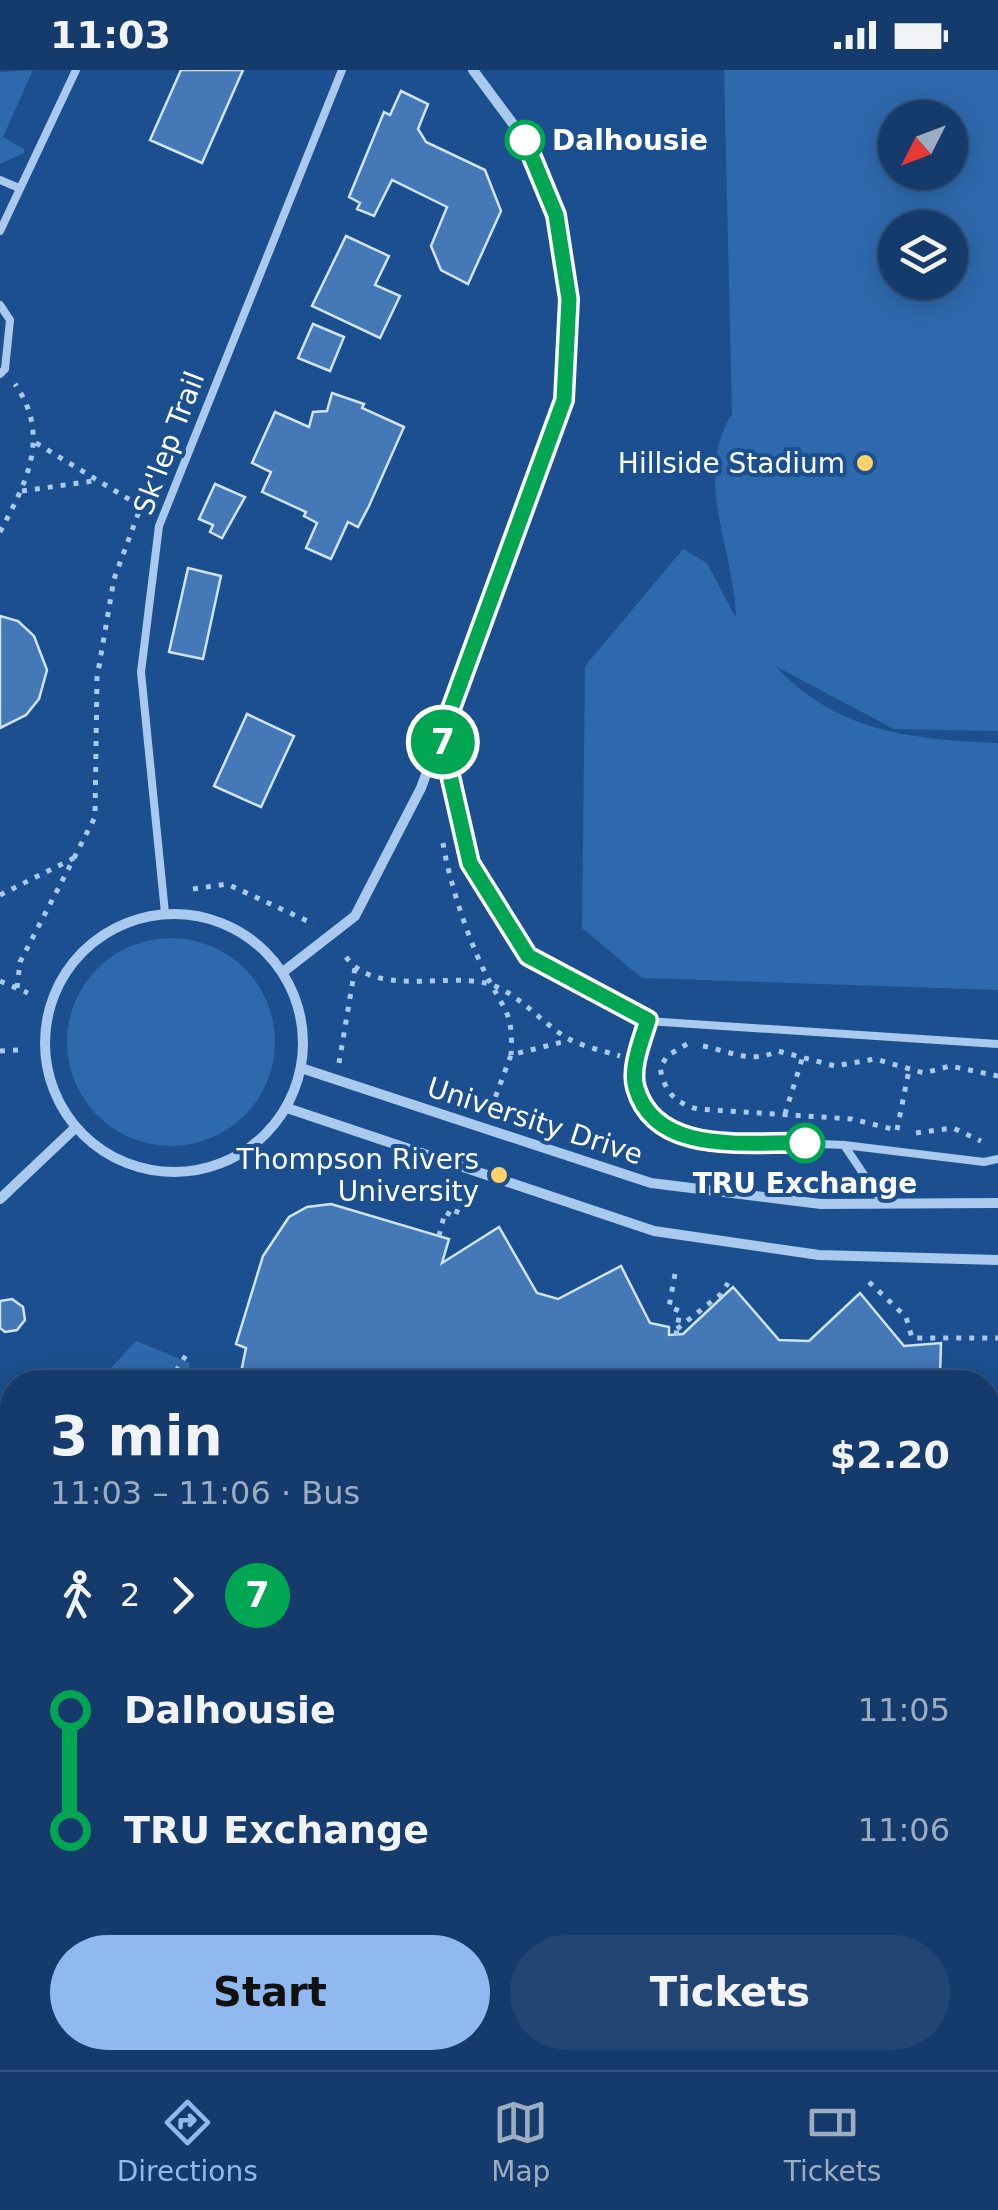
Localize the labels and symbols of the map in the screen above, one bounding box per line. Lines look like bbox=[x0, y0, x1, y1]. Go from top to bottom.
north arrow bbox=[878, 100, 968, 190]
marker: Dalhousie bbox=[506, 121, 544, 159]
place label: Dalhousie bbox=[552, 124, 708, 157]
street label: Sk'lep Trail bbox=[127, 367, 211, 519]
place label: Hillside Stadium bbox=[618, 447, 845, 480]
marker: Hillside Stadium bbox=[854, 452, 876, 474]
line badge: 7 bbox=[410, 710, 476, 774]
street label: University Drive bbox=[423, 1071, 647, 1171]
marker: TRU Exchange bbox=[786, 1124, 824, 1162]
place label: Thompson Rivers University bbox=[235, 1143, 479, 1208]
marker: Thompson Rivers University bbox=[488, 1164, 510, 1186]
place label: TRU Exchange bbox=[693, 1167, 917, 1200]

